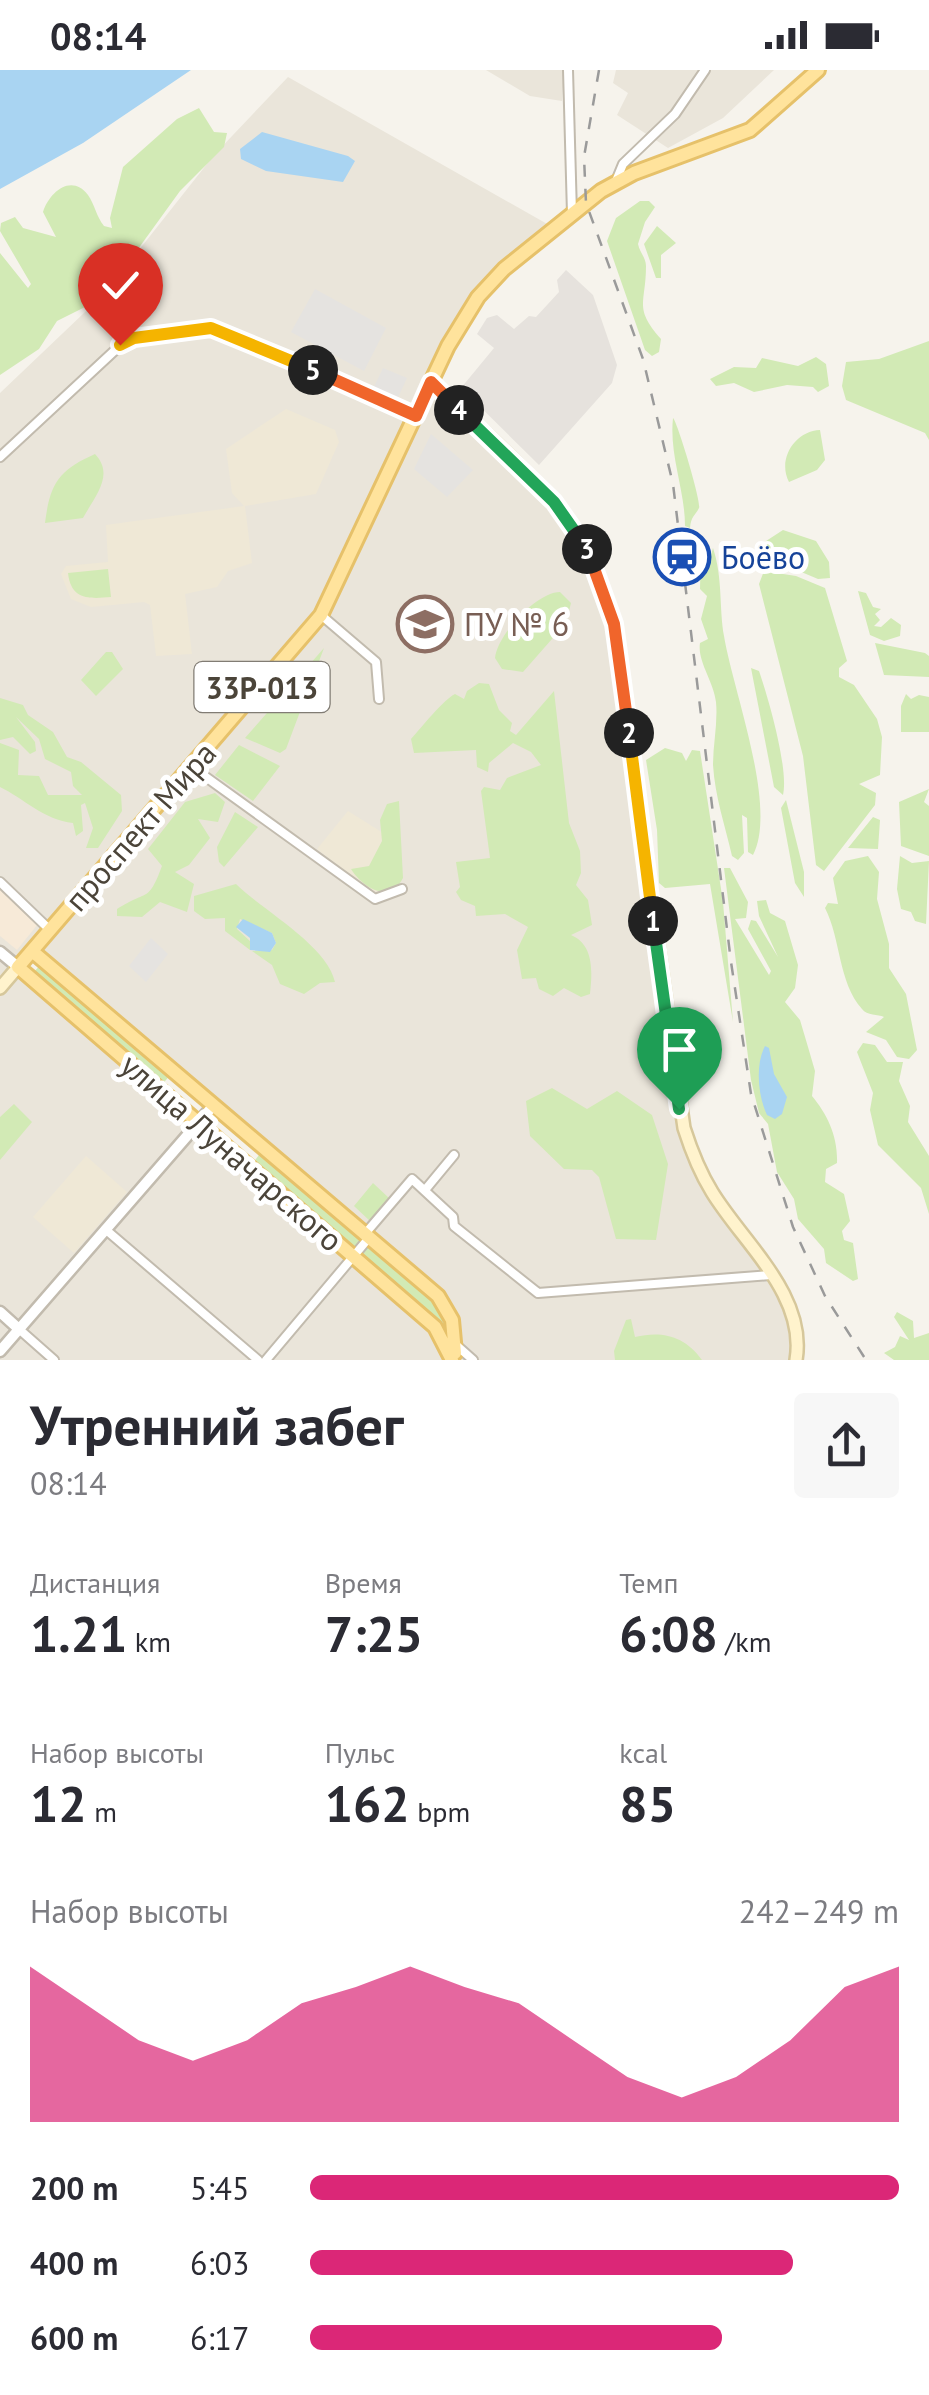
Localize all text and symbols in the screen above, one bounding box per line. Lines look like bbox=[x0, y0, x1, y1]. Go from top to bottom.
text: 08:14 bbox=[50, 11, 146, 60]
pin bbox=[78, 243, 163, 346]
icon: check bbox=[93, 258, 148, 313]
pin: 5 bbox=[288, 345, 338, 395]
text: 5 bbox=[305, 351, 321, 388]
pin: 4 bbox=[434, 385, 484, 435]
text: 4 bbox=[451, 391, 467, 428]
pin: 3 bbox=[562, 524, 612, 574]
station icon: Боёво bbox=[652, 527, 712, 587]
text: 3 bbox=[579, 530, 595, 567]
place label: Боёво bbox=[721, 536, 805, 578]
school or university icon: ПУ № 6 bbox=[395, 594, 455, 654]
place label: ПУ № 6 bbox=[464, 603, 569, 645]
road number: 33Р-013 bbox=[194, 662, 330, 712]
pin: 2 bbox=[604, 708, 654, 758]
text: 2 bbox=[621, 714, 637, 751]
street label: проспект Мира bbox=[55, 733, 225, 919]
pin: 1 bbox=[628, 896, 678, 946]
text: 1 bbox=[645, 902, 661, 939]
pin bbox=[637, 1007, 722, 1110]
icon: arrive bbox=[652, 1022, 707, 1077]
street label: улица Луначарского bbox=[112, 1044, 352, 1260]
text: Утренний забег bbox=[30, 1389, 404, 1460]
button: share bbox=[794, 1393, 899, 1498]
text: 08:14 bbox=[30, 1462, 107, 1504]
text: Дистанция bbox=[30, 1564, 160, 1601]
text: Время bbox=[325, 1564, 402, 1601]
text: Темп bbox=[619, 1564, 679, 1601]
text: 1.21 bbox=[30, 1601, 127, 1666]
text: 7:25 bbox=[325, 1601, 423, 1666]
text: 6:08 bbox=[619, 1601, 718, 1666]
text: km bbox=[127, 1623, 171, 1660]
text: /km bbox=[718, 1623, 771, 1660]
text: Набор высоты bbox=[30, 1734, 204, 1771]
text: Пульс bbox=[325, 1734, 395, 1771]
text: kcal bbox=[619, 1734, 667, 1771]
text: 12 bbox=[30, 1771, 87, 1836]
text: 162 bbox=[325, 1771, 410, 1836]
text: 85 bbox=[619, 1771, 676, 1836]
text: m bbox=[87, 1793, 117, 1830]
text: bpm bbox=[410, 1793, 470, 1830]
text: Набор высоты bbox=[30, 1890, 229, 1932]
text: 242–249 m bbox=[739, 1890, 899, 1932]
text: 200 m bbox=[30, 2167, 118, 2209]
text: 5:45 bbox=[190, 2167, 249, 2209]
text: 400 m bbox=[30, 2242, 118, 2284]
text: 6:03 bbox=[190, 2242, 249, 2284]
text: 600 m bbox=[30, 2317, 118, 2359]
text: 6:17 bbox=[190, 2317, 249, 2359]

